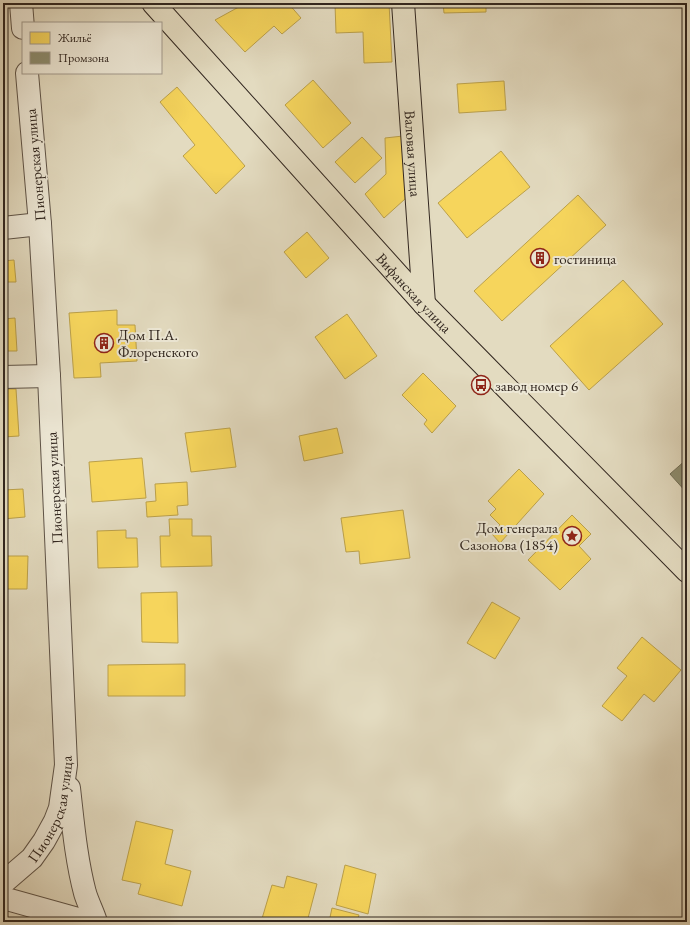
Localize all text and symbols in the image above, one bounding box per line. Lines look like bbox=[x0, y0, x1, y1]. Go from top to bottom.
legend bbox=[22, 22, 162, 74]
text: Жильё bbox=[57, 30, 92, 46]
text: Промзона bbox=[58, 50, 109, 66]
street label: Пионерская улица bbox=[21, 108, 49, 222]
street label: Валовая улица bbox=[401, 110, 426, 198]
building icon: гостиница bbox=[529, 247, 551, 269]
street label: Вифанская улица bbox=[373, 248, 456, 337]
place label: гостиница bbox=[554, 249, 616, 268]
place label: Дом П.А. Флоренского bbox=[118, 325, 198, 361]
building icon: Дом П.А. Флоренского bbox=[93, 332, 115, 354]
bus stop icon: завод номер 6 bbox=[470, 374, 492, 396]
place label: завод номер 6 bbox=[495, 376, 578, 395]
street label: Пионерская улица bbox=[42, 431, 66, 545]
place label: Дом генерала Сазонова (1854) bbox=[460, 518, 558, 554]
place icon: Дом генерала Сазонова (1854) bbox=[561, 525, 583, 547]
street label: Пионерская улица bbox=[23, 755, 76, 866]

